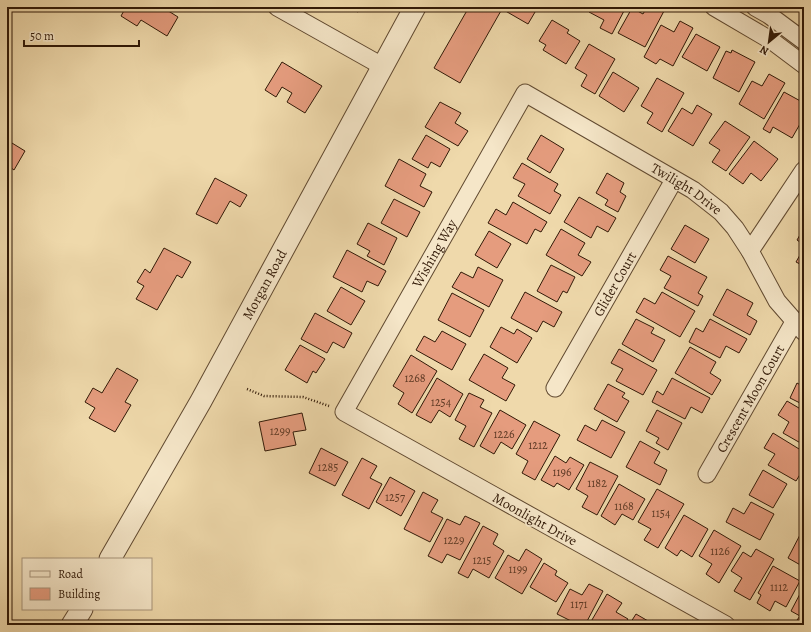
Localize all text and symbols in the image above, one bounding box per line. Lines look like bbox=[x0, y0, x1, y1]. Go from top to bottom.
scale bar bbox=[24, 22, 139, 48]
north arrow bbox=[749, 22, 789, 62]
text: 50 m bbox=[30, 28, 54, 44]
text: N bbox=[757, 42, 772, 59]
street label: Twilight Drive bbox=[647, 159, 726, 219]
street label: Wishing Way bbox=[407, 215, 462, 292]
street label: Morgan Road bbox=[238, 246, 292, 323]
street label: Glider Court bbox=[589, 248, 641, 320]
street label: Crescent Moon Court bbox=[712, 341, 789, 456]
house number: 1268 bbox=[404, 370, 426, 386]
house number: 1254 bbox=[431, 394, 452, 410]
house number: 1299 bbox=[270, 423, 290, 439]
house number: 1226 bbox=[493, 426, 515, 442]
house number: 1212 bbox=[528, 437, 548, 453]
house number: 1285 bbox=[318, 459, 338, 475]
house number: 1196 bbox=[552, 464, 572, 480]
house number: 1182 bbox=[587, 475, 607, 491]
street label: Moonlight Drive bbox=[489, 488, 580, 551]
house number: 1257 bbox=[385, 489, 406, 505]
house number: 1168 bbox=[614, 498, 634, 514]
house number: 1154 bbox=[652, 505, 671, 521]
house number: 1229 bbox=[444, 532, 464, 548]
house number: 1126 bbox=[710, 543, 730, 559]
house number: 1215 bbox=[472, 552, 492, 568]
legend bbox=[22, 558, 152, 610]
house number: 1199 bbox=[508, 561, 528, 577]
text: Road bbox=[58, 566, 84, 582]
house number: 1112 bbox=[770, 579, 788, 595]
text: Building bbox=[58, 586, 100, 602]
house number: 1171 bbox=[570, 596, 588, 612]

